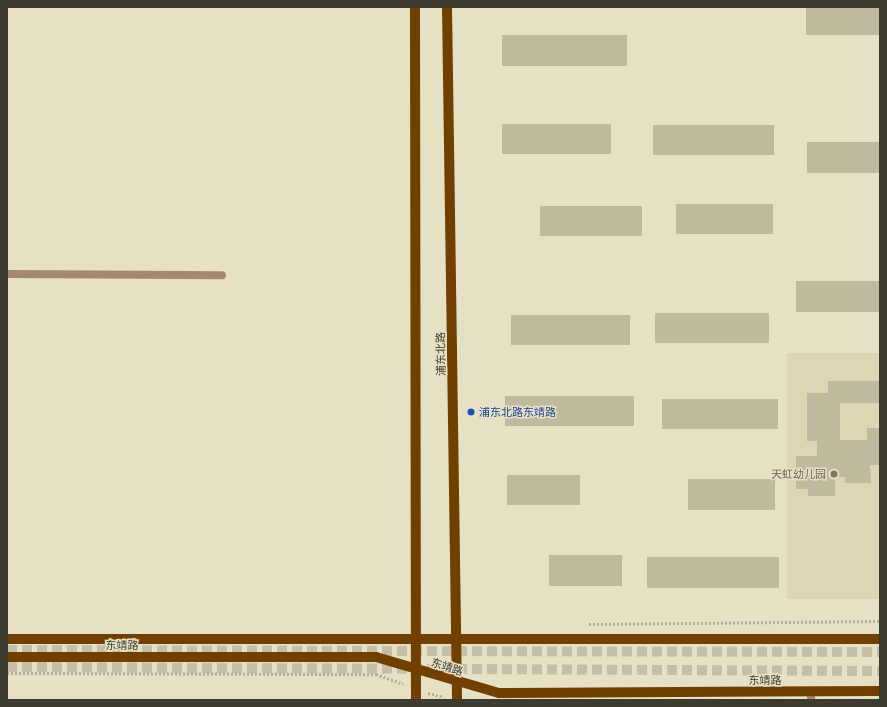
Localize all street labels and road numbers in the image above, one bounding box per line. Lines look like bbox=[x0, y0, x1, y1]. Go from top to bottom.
street label: 浦东北路 bbox=[434, 332, 448, 376]
street label: 东靖路 bbox=[106, 638, 138, 652]
street label: 东靖路 bbox=[429, 656, 465, 678]
street label: 东靖路 bbox=[749, 673, 781, 687]

